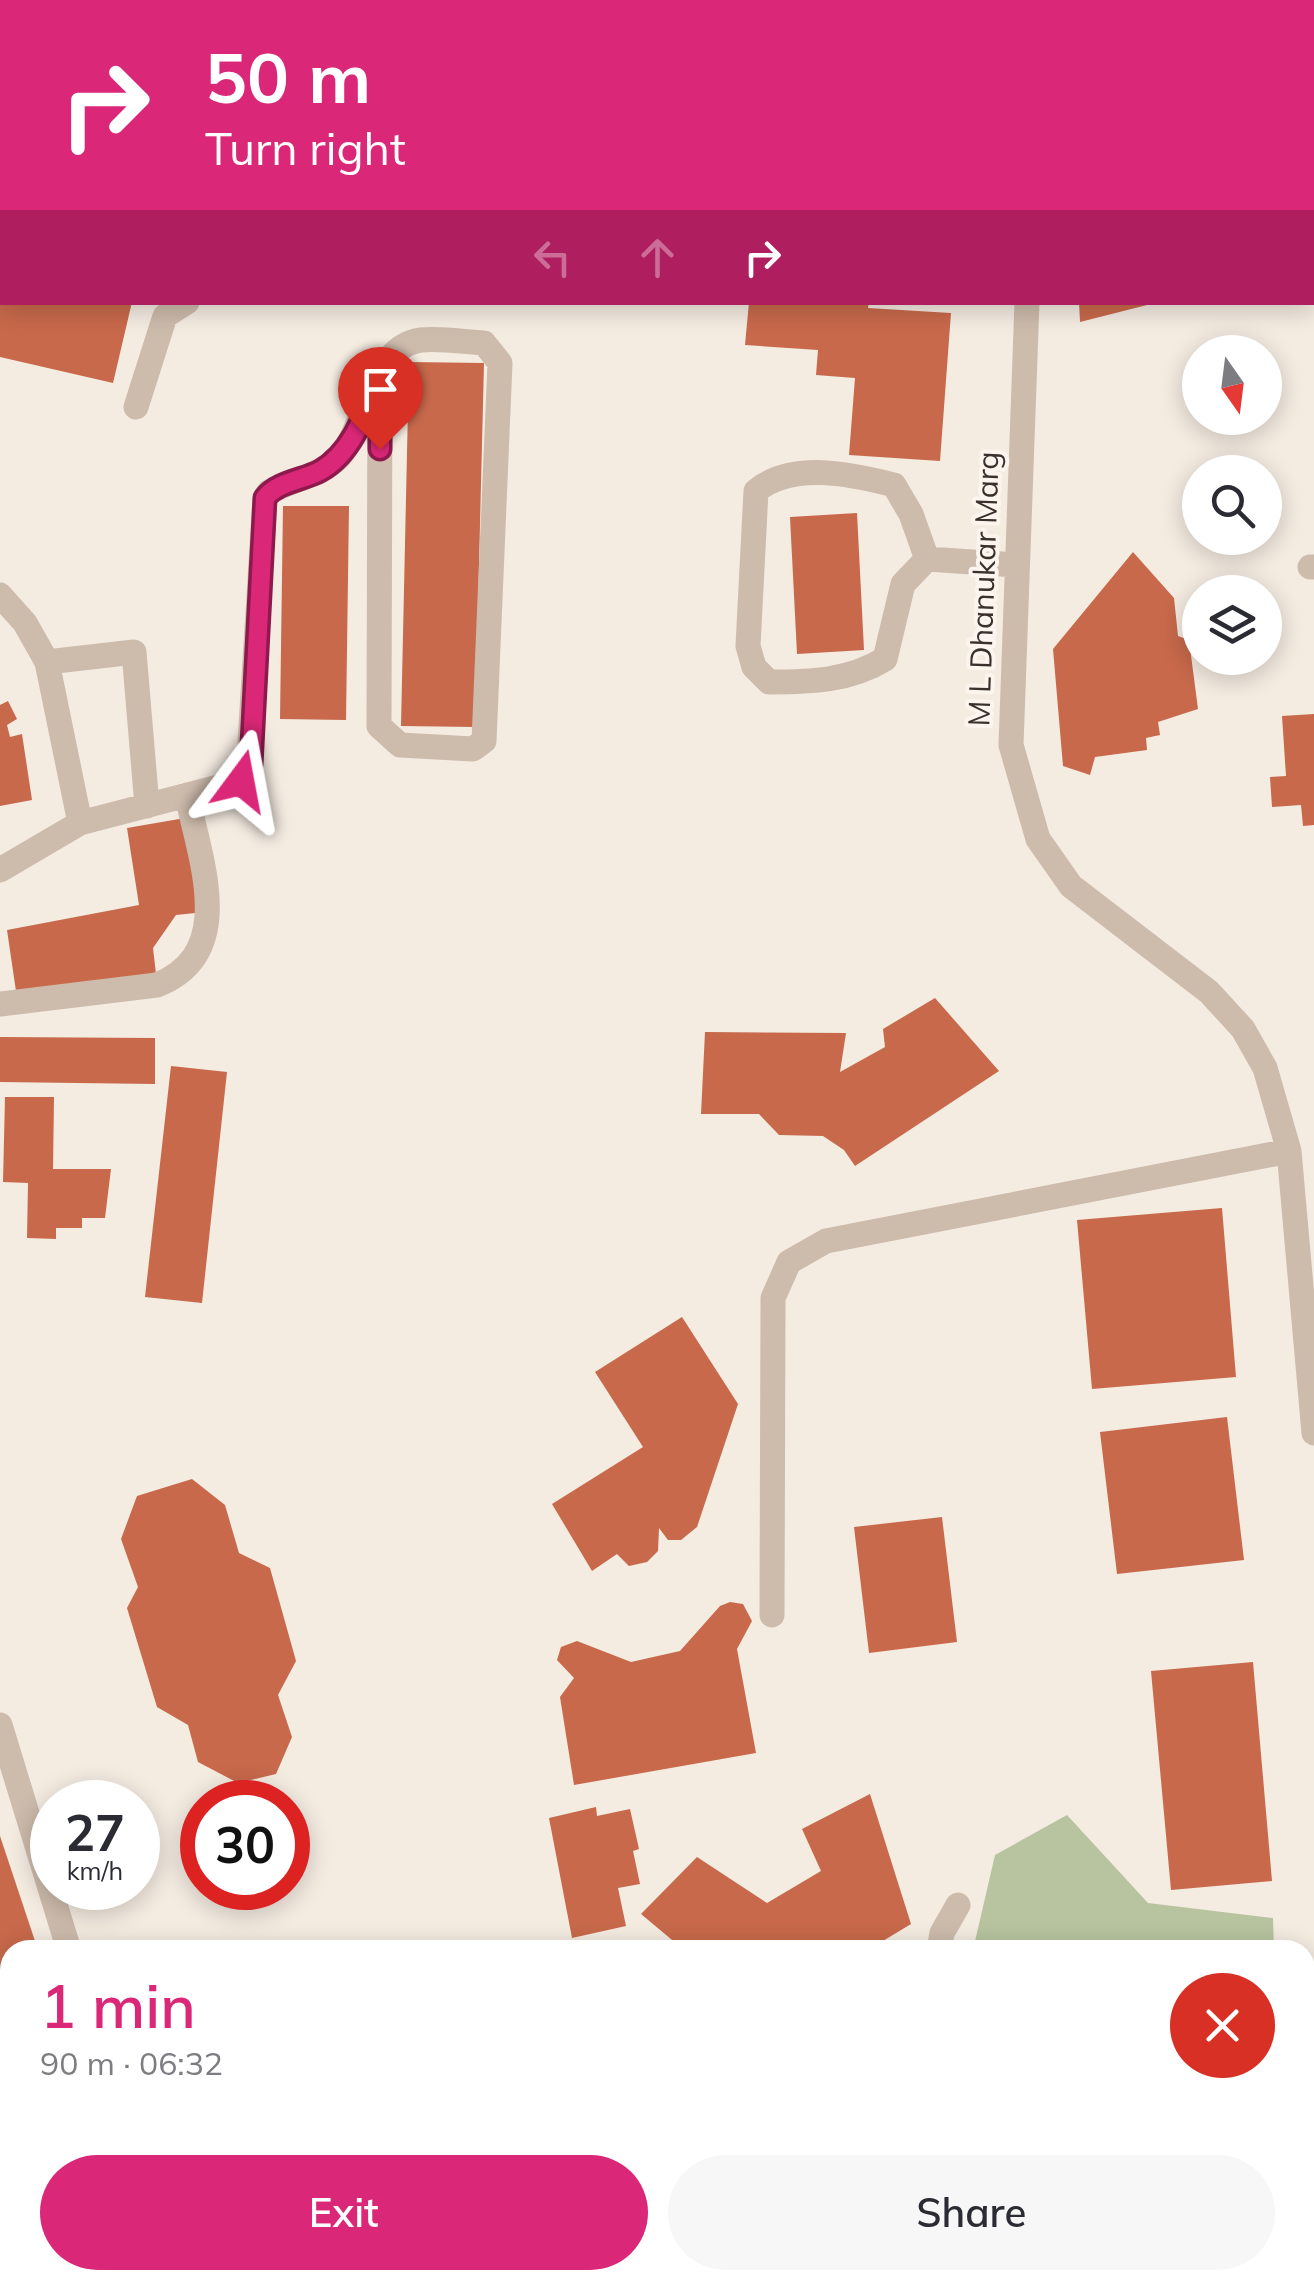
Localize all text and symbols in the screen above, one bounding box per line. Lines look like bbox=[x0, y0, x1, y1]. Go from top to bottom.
text: 50 m bbox=[205, 33, 371, 121]
icon: right bbox=[40, 40, 170, 170]
text: Turn right bbox=[205, 120, 406, 176]
icon: left bbox=[525, 230, 580, 285]
icon: ahead bbox=[630, 230, 685, 285]
icon: right bbox=[735, 230, 790, 285]
north arrow bbox=[1182, 335, 1282, 435]
map controls bbox=[1182, 335, 1282, 675]
pin bbox=[338, 347, 423, 450]
icon: arrive bbox=[353, 362, 408, 417]
street label: M L Dhanukar Marg bbox=[959, 451, 1007, 727]
button: search bbox=[1182, 455, 1282, 555]
button: layers bbox=[1182, 575, 1282, 675]
position arrow bbox=[189, 729, 293, 833]
speed limit sign: 30 bbox=[180, 1780, 310, 1910]
text: 27 bbox=[65, 1801, 125, 1864]
text: km/h bbox=[67, 1855, 123, 1886]
text: 1 min bbox=[40, 1968, 196, 2043]
button: close bbox=[1170, 1973, 1275, 2078]
text: 90 m · 06:32 bbox=[40, 2043, 223, 2083]
button: Exit bbox=[40, 2155, 648, 2270]
button: Share bbox=[668, 2155, 1275, 2270]

